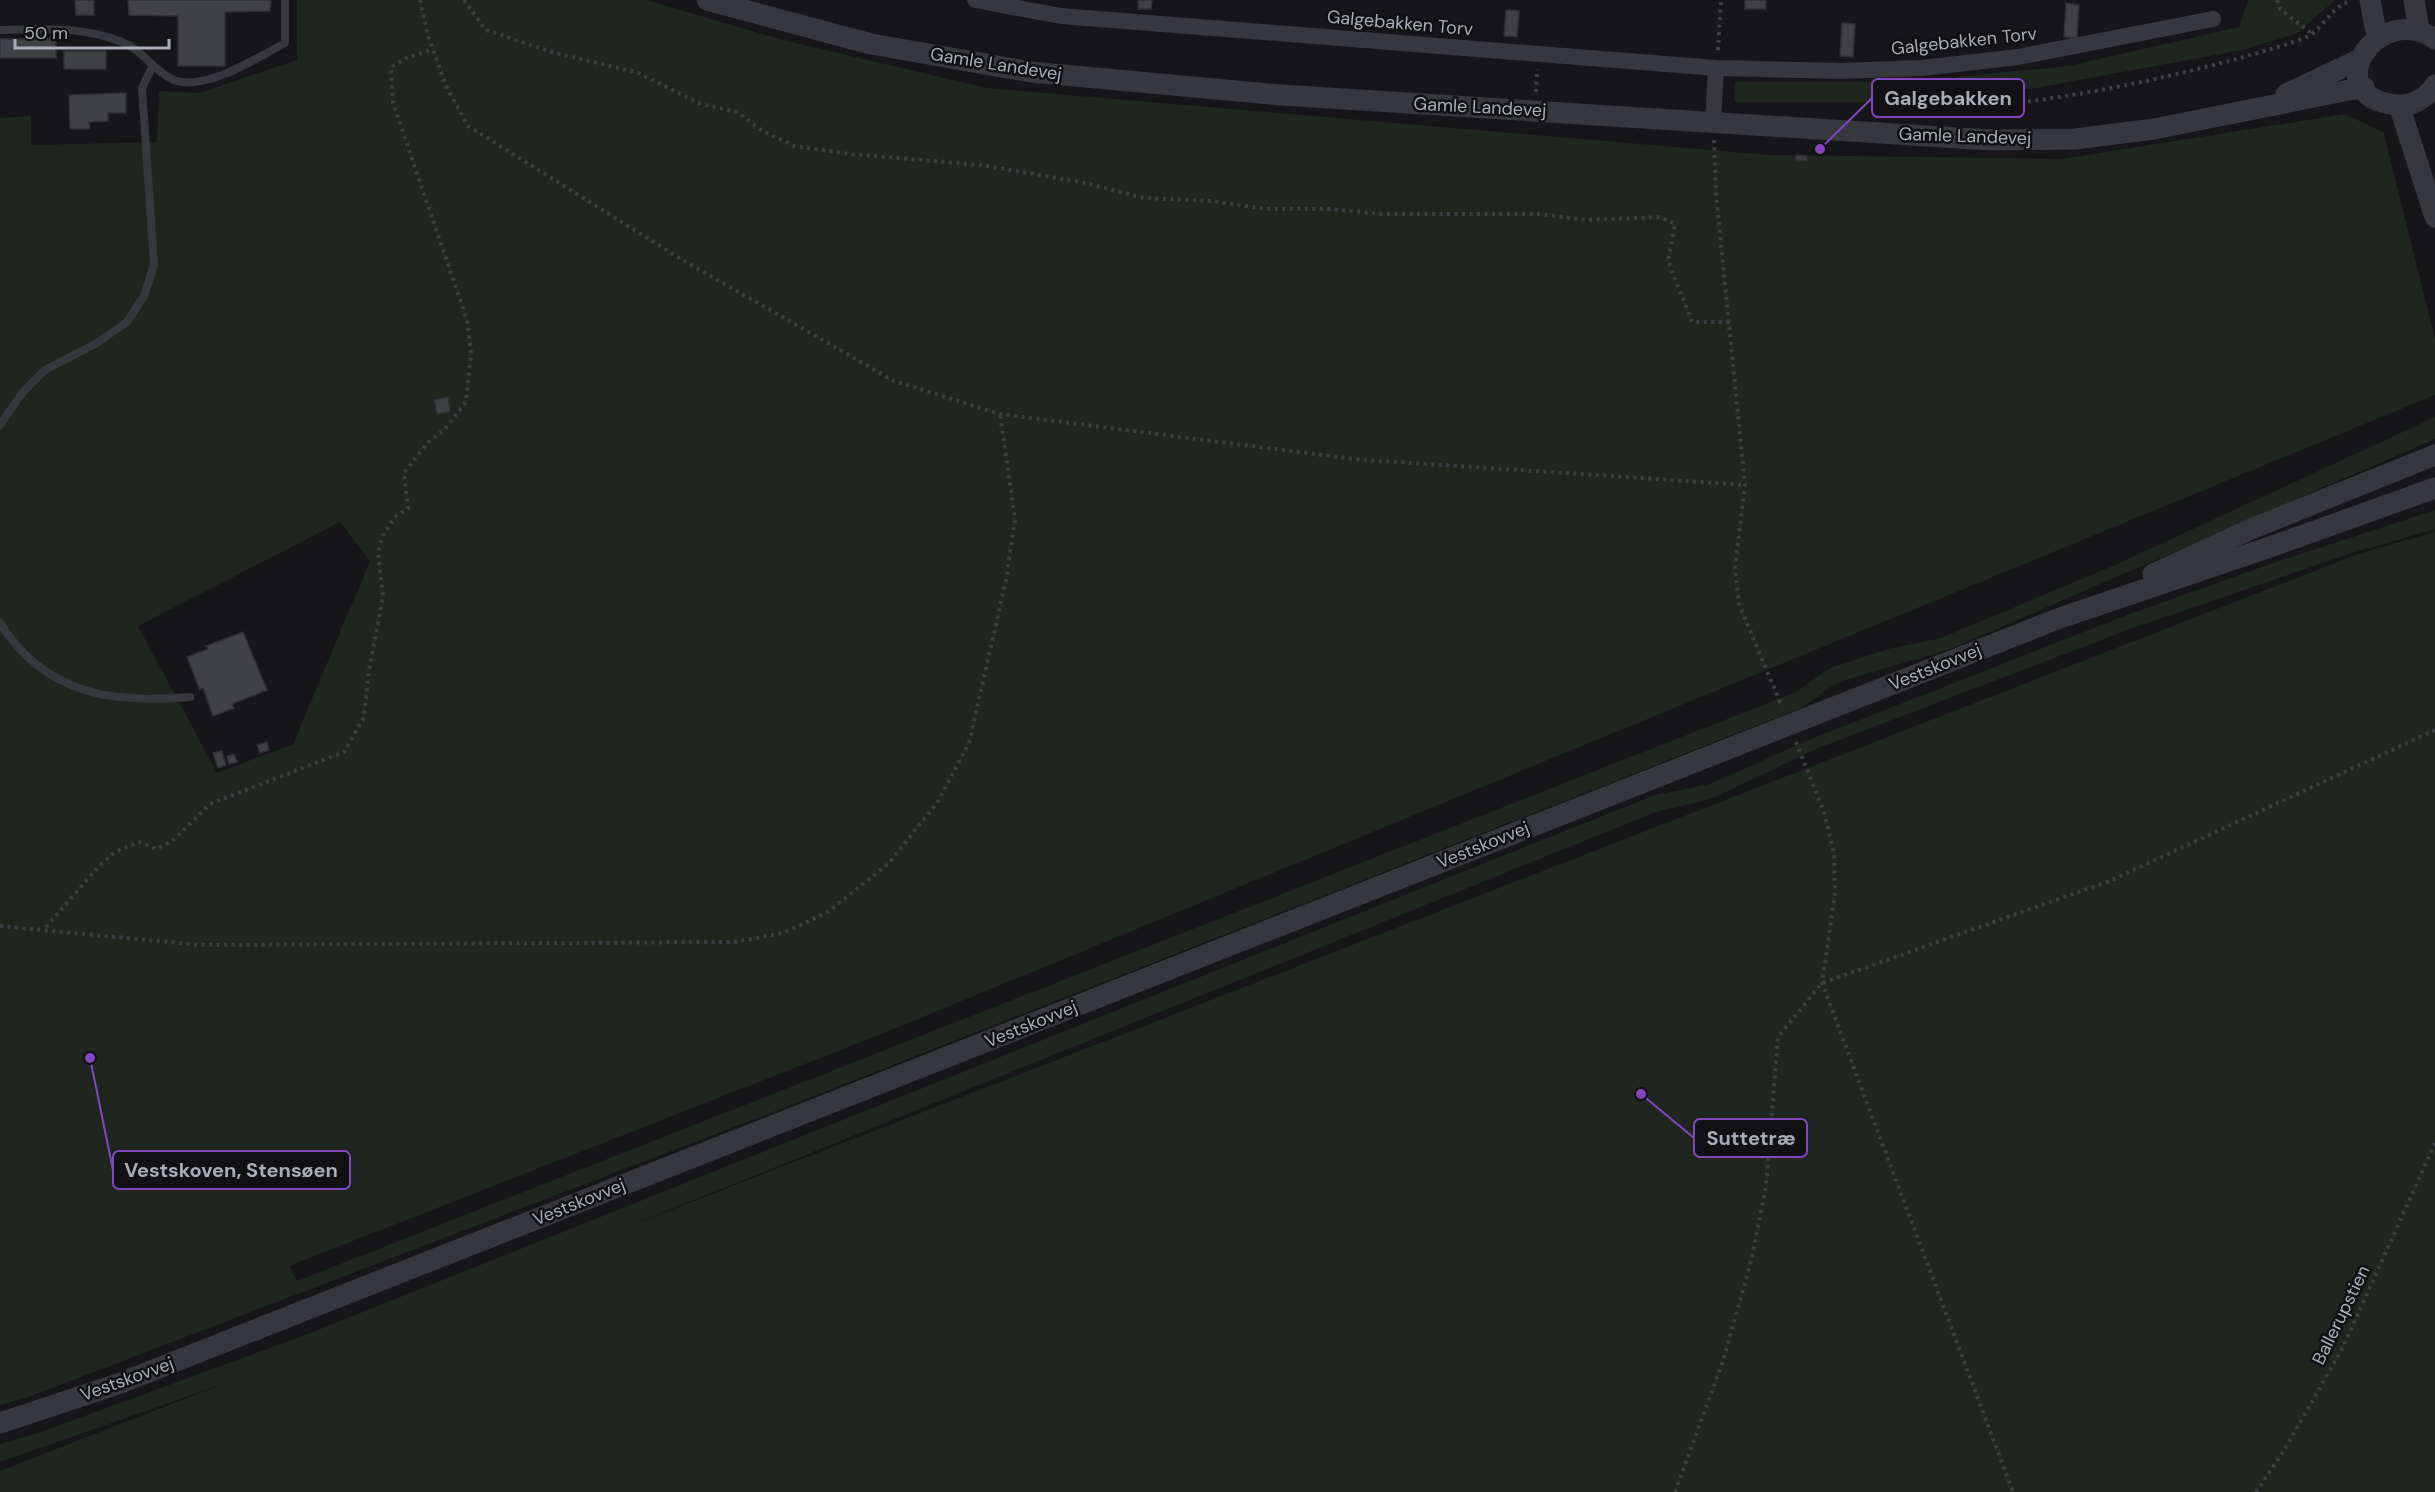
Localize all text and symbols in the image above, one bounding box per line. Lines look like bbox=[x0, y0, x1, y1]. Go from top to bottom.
street label: Galgebakken Torv bbox=[1326, 5, 1475, 41]
scale bar bbox=[15, 12, 170, 50]
text: 50 m bbox=[24, 21, 68, 45]
street label: Galgebakken Torv bbox=[1890, 21, 2039, 61]
street label: Gamle Landevej bbox=[928, 42, 1064, 86]
callout: Galgebakken bbox=[1872, 79, 2024, 117]
text: Galgebakken bbox=[1884, 85, 2012, 111]
street label: Gamle Landevej bbox=[1413, 92, 1547, 122]
street label: Gamle Landevej bbox=[1898, 122, 2032, 150]
street label: Vestskovvej bbox=[1885, 638, 1985, 696]
street label: Vestskovvej bbox=[1433, 816, 1533, 874]
street label: Vestskovvej bbox=[981, 995, 1081, 1053]
callout: Suttetræ bbox=[1694, 1119, 1807, 1157]
text: Suttetræ bbox=[1706, 1125, 1796, 1151]
callout: Vestskoven, Stensøen bbox=[113, 1151, 350, 1189]
text: Vestskoven, Stensøen bbox=[124, 1157, 338, 1183]
street label: Vestskovvej bbox=[529, 1173, 629, 1231]
street label: Ballerupstien bbox=[2307, 1261, 2375, 1369]
street label: Vestskovvej bbox=[77, 1351, 177, 1407]

